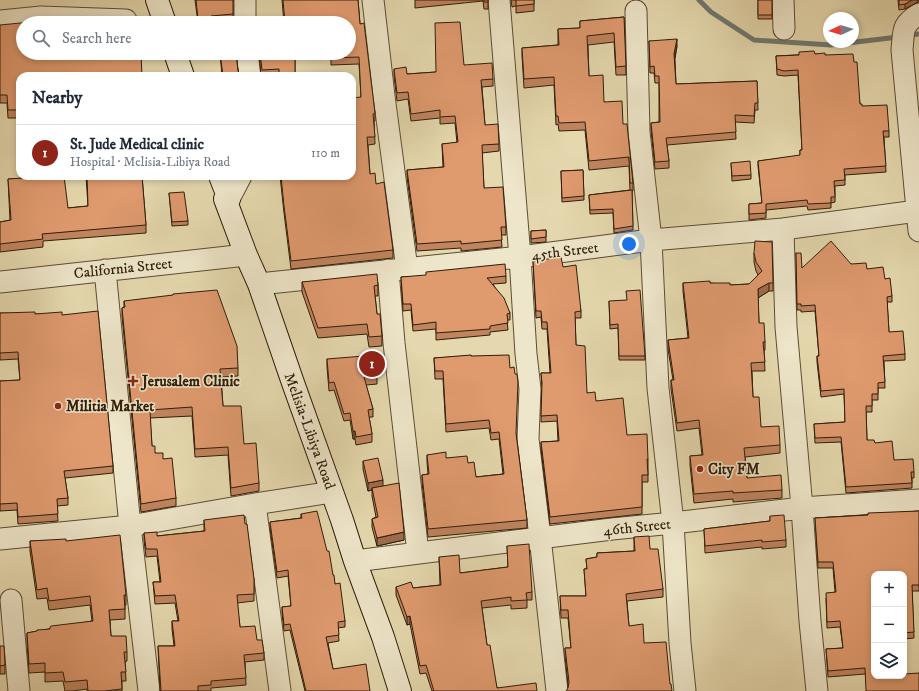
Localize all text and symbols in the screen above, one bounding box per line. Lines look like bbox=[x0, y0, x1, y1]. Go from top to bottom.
north arrow bbox=[823, 12, 859, 48]
search box bbox=[16, 16, 356, 60]
icon: search bbox=[30, 27, 52, 49]
text: Search here bbox=[62, 29, 131, 48]
text: Nearby bbox=[32, 87, 82, 109]
text: St. Jude Medical clinic bbox=[70, 135, 204, 154]
text: 1 bbox=[43, 145, 47, 161]
text: 110 m bbox=[311, 145, 340, 161]
text: Hospital · Melisia-Libiya Road bbox=[70, 154, 230, 170]
your location bbox=[619, 234, 639, 254]
street label: 45th Street bbox=[530, 238, 600, 265]
street label: California Street bbox=[73, 254, 173, 283]
pin: 1 bbox=[359, 349, 385, 379]
street label: Melisia-Libiya Road bbox=[280, 370, 340, 493]
place label: Jerusalem Clinic bbox=[140, 372, 240, 391]
marker: Jerusalem Clinic bbox=[127, 375, 139, 387]
place label: Militia Market bbox=[66, 397, 154, 416]
marker: Militia Market bbox=[53, 401, 63, 411]
place label: City FM bbox=[708, 460, 760, 479]
marker: City FM bbox=[695, 464, 705, 474]
street label: 46th Street bbox=[602, 514, 672, 540]
map controls bbox=[871, 571, 907, 679]
button: + bbox=[871, 571, 907, 607]
button: − bbox=[871, 607, 907, 643]
button: layers bbox=[871, 643, 907, 679]

